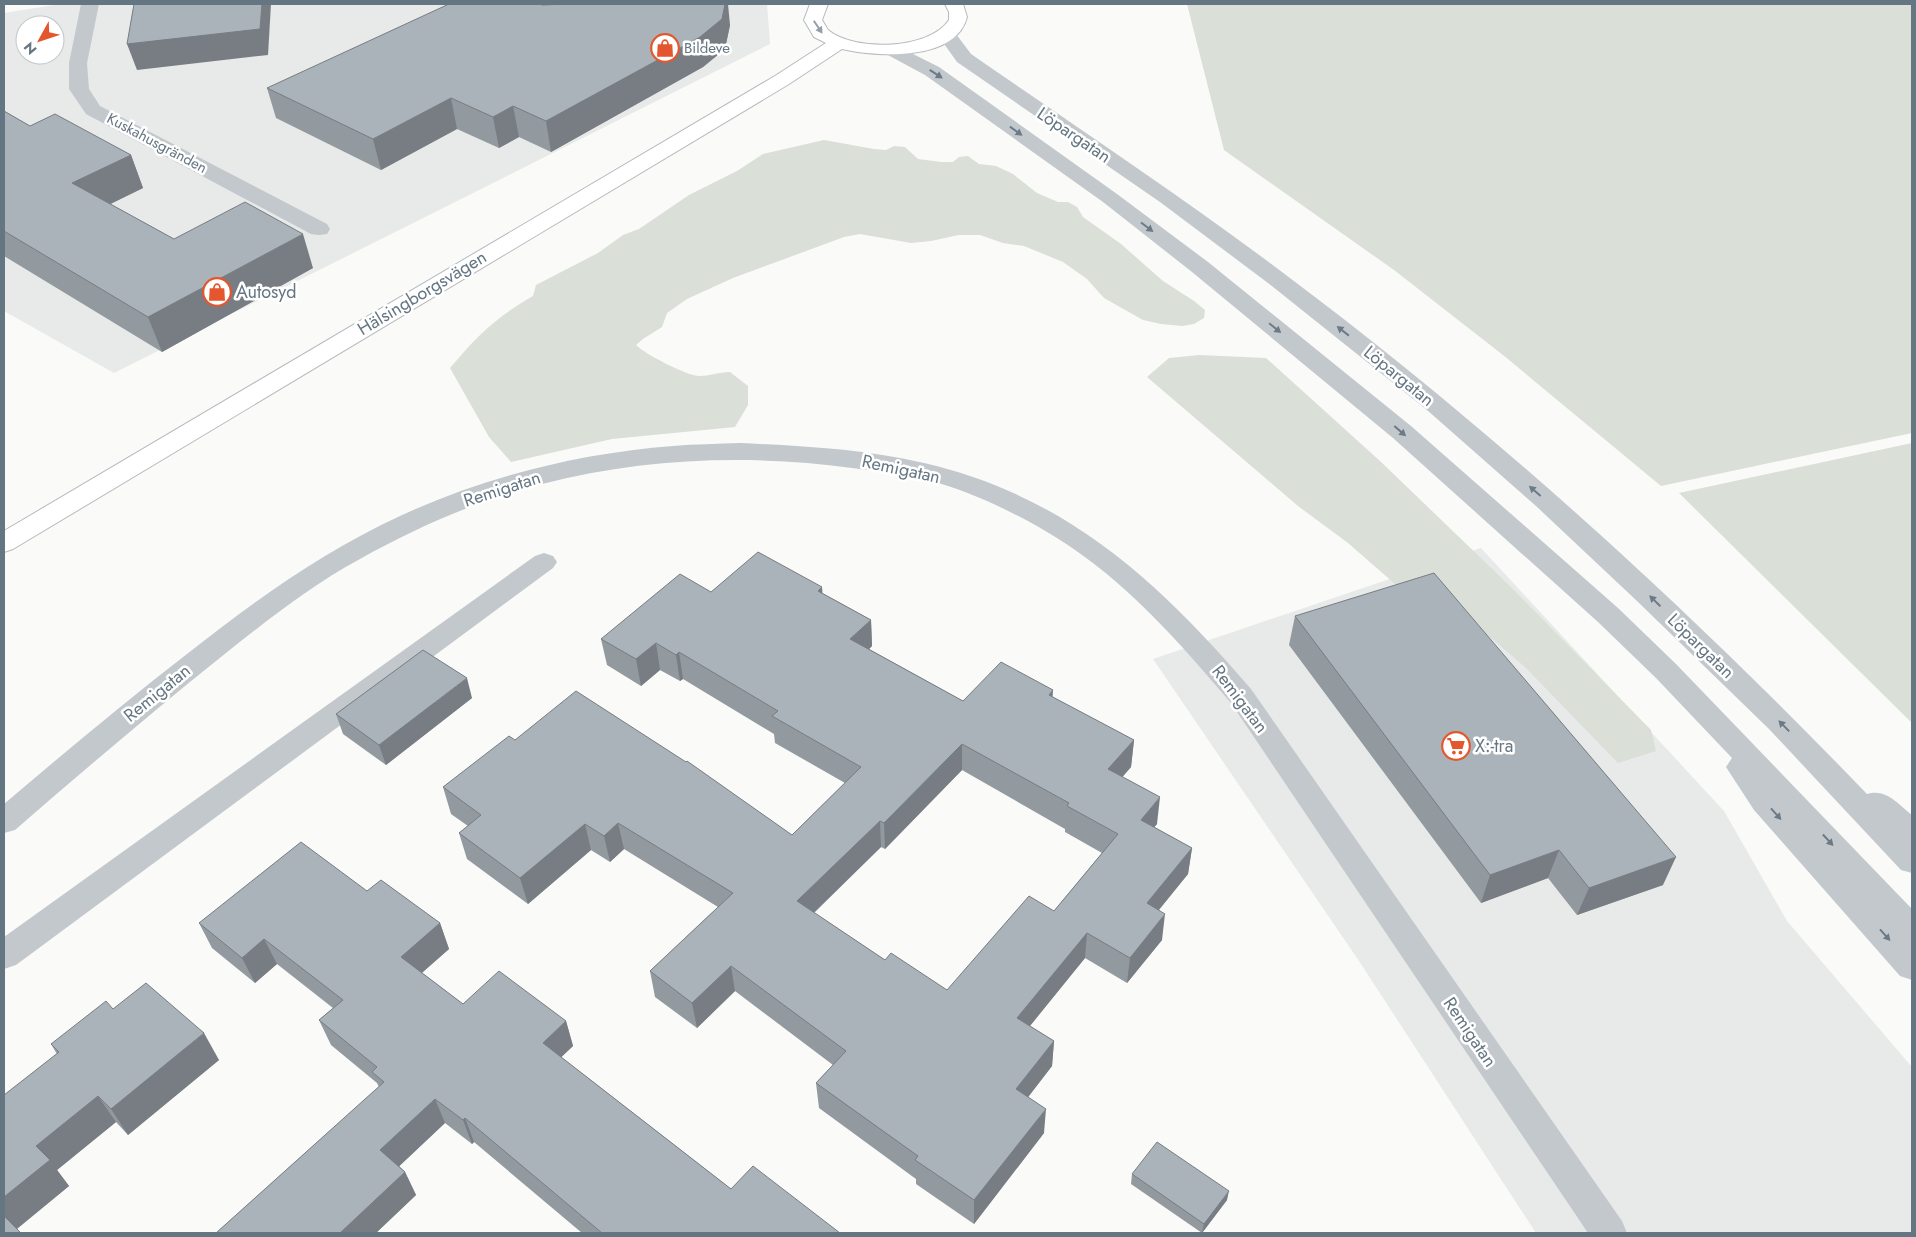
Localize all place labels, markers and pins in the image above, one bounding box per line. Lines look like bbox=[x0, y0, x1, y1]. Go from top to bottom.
shop icon: Bildeve bbox=[650, 33, 680, 63]
place label: Bildeve bbox=[684, 37, 730, 59]
shop icon: Autosyd bbox=[202, 277, 232, 307]
place label: Autosyd bbox=[236, 279, 296, 305]
supermarket icon: X:-tra bbox=[1441, 731, 1471, 761]
place label: X:-tra bbox=[1475, 733, 1513, 759]

